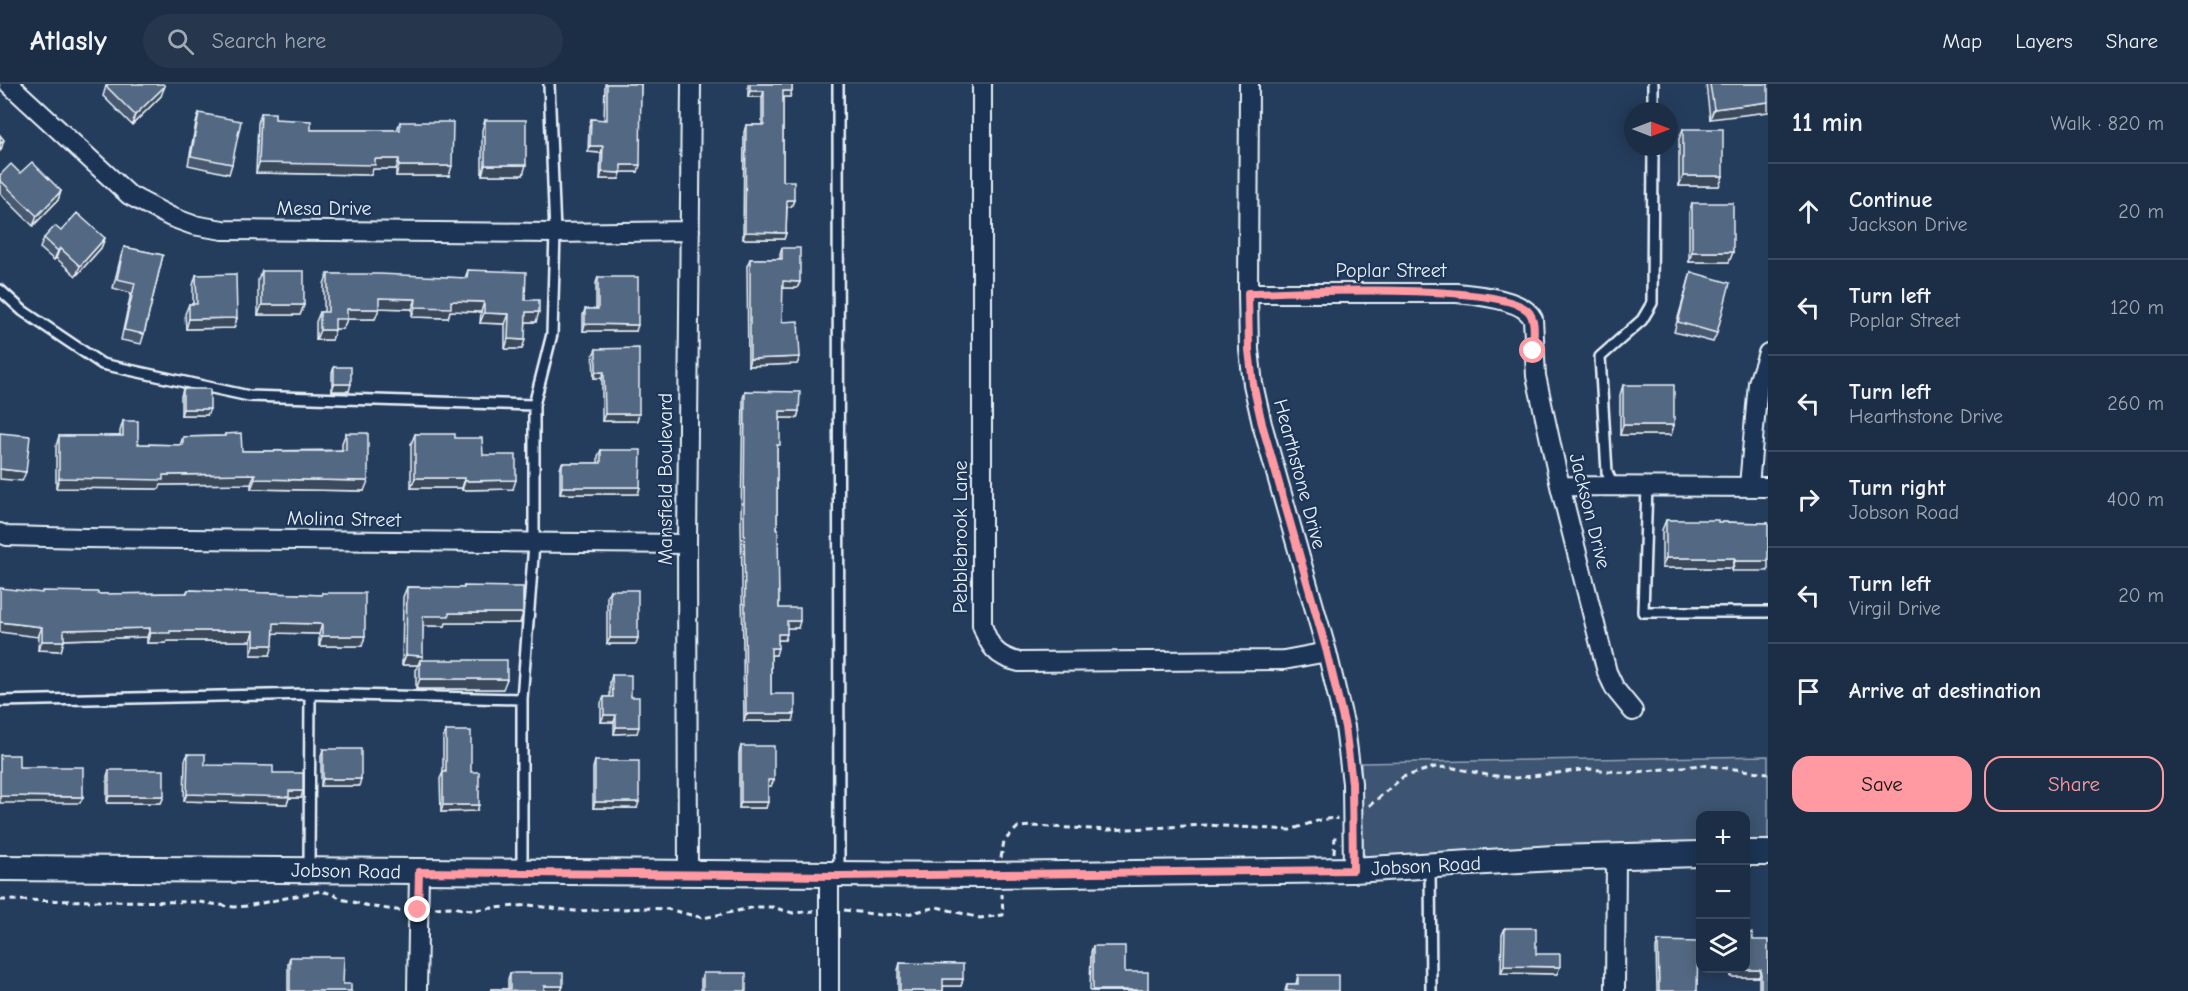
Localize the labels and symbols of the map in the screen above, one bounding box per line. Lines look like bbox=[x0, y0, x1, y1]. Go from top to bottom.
north arrow bbox=[1624, 102, 1678, 156]
street label: Mesa Drive bbox=[276, 197, 372, 220]
street label: Poplar Street bbox=[1336, 259, 1448, 282]
route start bbox=[1519, 337, 1545, 363]
street label: Mansfield Boulevard bbox=[654, 393, 677, 565]
street label: Hearthstone Drive bbox=[1269, 397, 1331, 551]
street label: Jackson Drive bbox=[1565, 451, 1615, 571]
street label: Pebblebrook Lane bbox=[949, 460, 972, 614]
street label: Molina Street bbox=[287, 507, 403, 532]
street label: Jobson Road bbox=[1370, 852, 1482, 880]
street label: Jobson Road bbox=[291, 859, 401, 883]
route end bbox=[404, 896, 430, 922]

